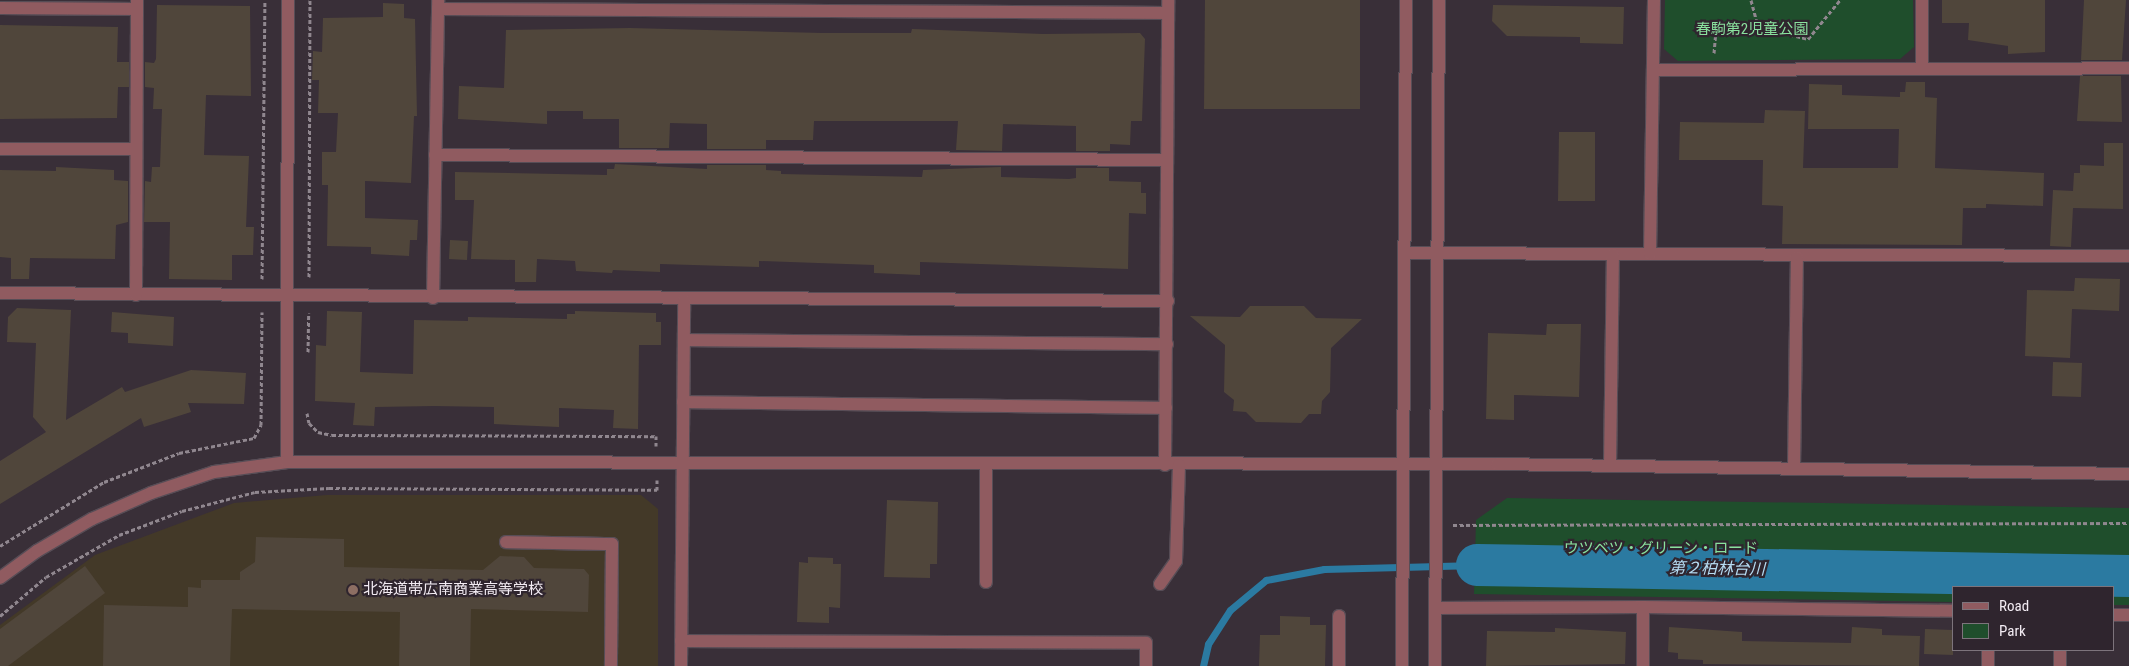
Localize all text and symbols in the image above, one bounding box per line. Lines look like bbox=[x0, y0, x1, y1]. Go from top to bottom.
park label: 春駒第2児童公園 bbox=[1696, 21, 1808, 39]
park label: ウツベツ・グリーン・ロード bbox=[1564, 540, 1758, 558]
water label: 第２柏林台川 bbox=[1669, 559, 1765, 579]
place label: 北海道帯広南商業高等学校 bbox=[363, 581, 543, 599]
marker: 北海道帯広南商業高等学校 bbox=[347, 584, 359, 596]
legend bbox=[1952, 586, 2114, 651]
text: Road bbox=[1999, 597, 2029, 615]
text: Park bbox=[1999, 622, 2026, 640]

